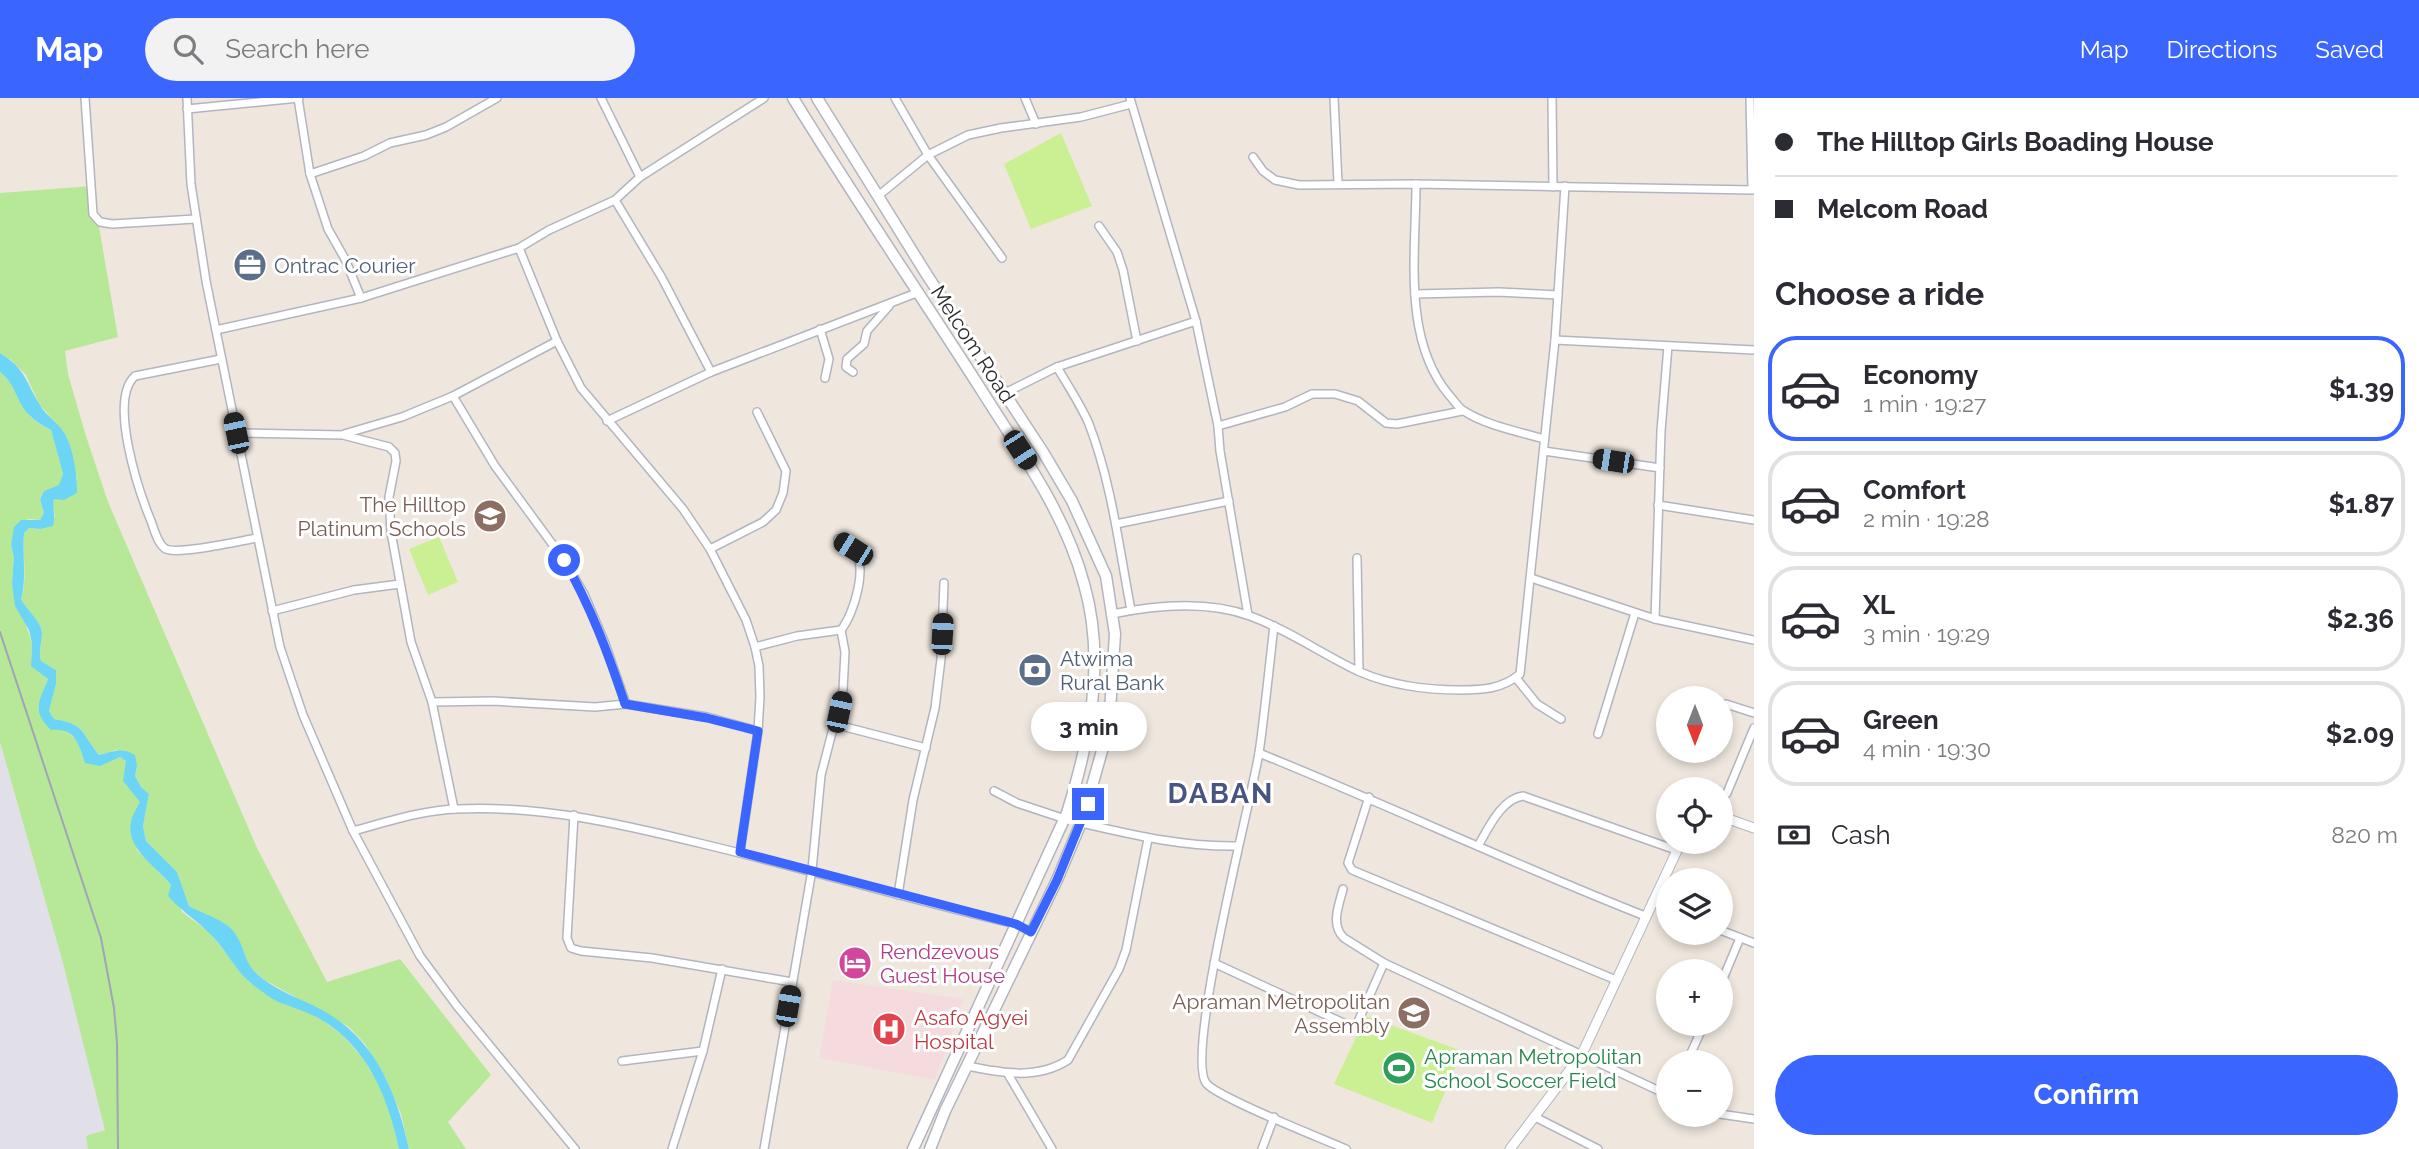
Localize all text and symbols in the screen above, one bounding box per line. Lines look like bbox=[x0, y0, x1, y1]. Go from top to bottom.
search box bbox=[145, 18, 635, 81]
text: Map bbox=[35, 30, 103, 69]
icon: search bbox=[169, 30, 207, 68]
text: Search here bbox=[225, 34, 370, 64]
text: Map bbox=[2080, 35, 2129, 64]
text: Directions bbox=[2167, 35, 2277, 64]
text: Saved bbox=[2315, 35, 2384, 64]
text: The Hilltop Girls Boading House bbox=[1817, 127, 2214, 157]
text: Melcom Road bbox=[1817, 194, 1988, 224]
office icon: Ontrac Courier bbox=[231, 246, 269, 284]
place label: Ontrac Courier bbox=[274, 253, 416, 278]
text: Choose a ride bbox=[1775, 275, 1984, 312]
street label: Melcom Road bbox=[926, 280, 1020, 408]
icon: car bbox=[1779, 357, 1842, 420]
text: Economy bbox=[1863, 360, 1978, 390]
text: $1.39 bbox=[2329, 374, 2394, 404]
text: 1 min · 19:27 bbox=[1863, 390, 1986, 417]
car bbox=[222, 410, 251, 456]
car bbox=[1000, 427, 1041, 473]
car bbox=[1591, 447, 1636, 475]
icon: car bbox=[1779, 472, 1842, 535]
text: Comfort bbox=[1863, 475, 1966, 505]
text: $1.87 bbox=[2329, 489, 2394, 519]
place label: The Hilltop Platinum Schools bbox=[298, 492, 466, 541]
school or university icon: The Hilltop Platinum Schools bbox=[471, 497, 509, 535]
text: 2 min · 19:28 bbox=[1863, 505, 1990, 532]
car bbox=[830, 529, 877, 569]
route start bbox=[548, 544, 580, 576]
icon: car bbox=[1779, 587, 1842, 650]
text: XL bbox=[1863, 590, 1895, 620]
text: $2.36 bbox=[2327, 604, 2394, 634]
car bbox=[931, 612, 954, 656]
text: 3 min · 19:29 bbox=[1863, 620, 1990, 647]
place label: Atwima Rural Bank bbox=[1060, 646, 1164, 695]
bank icon: Atwima Rural Bank bbox=[1016, 651, 1054, 689]
north arrow bbox=[1656, 686, 1732, 763]
map controls bbox=[1656, 686, 1733, 1127]
car bbox=[825, 689, 854, 735]
callout: 3 min bbox=[1030, 702, 1146, 752]
icon: car bbox=[1779, 702, 1842, 765]
text: Green bbox=[1863, 705, 1939, 735]
text: 3 min bbox=[1059, 713, 1119, 740]
text: $2.09 bbox=[2326, 719, 2394, 749]
text: 4 min · 19:30 bbox=[1863, 735, 1991, 762]
district label: DABAN bbox=[1168, 777, 1274, 810]
button: locate bbox=[1656, 777, 1733, 854]
route end bbox=[1072, 788, 1104, 820]
icon: cash bbox=[1775, 816, 1813, 854]
text: Cash bbox=[1831, 820, 1891, 850]
text: 820 m bbox=[2331, 821, 2398, 848]
button: layers bbox=[1656, 868, 1733, 945]
place label: Rendzevous Guest House bbox=[880, 939, 1005, 988]
hotel icon: Rendzevous Guest House bbox=[836, 944, 874, 982]
button: + bbox=[1656, 959, 1733, 1036]
car bbox=[775, 983, 802, 1029]
place label: Apraman Metropolitan Assembly bbox=[1172, 989, 1390, 1038]
school or university icon: Apraman Metropolitan Assembly bbox=[1395, 994, 1433, 1032]
place label: Asafo Agyei Hospital bbox=[914, 1005, 1028, 1054]
hospital icon: Asafo Agyei Hospital bbox=[870, 1010, 908, 1048]
place label: Apraman Metropolitan School Soccer Field bbox=[1424, 1044, 1642, 1093]
sports icon: Apraman Metropolitan School Soccer Field bbox=[1380, 1049, 1418, 1087]
button: − bbox=[1656, 1050, 1733, 1127]
button: Confirm bbox=[1775, 1055, 2398, 1135]

